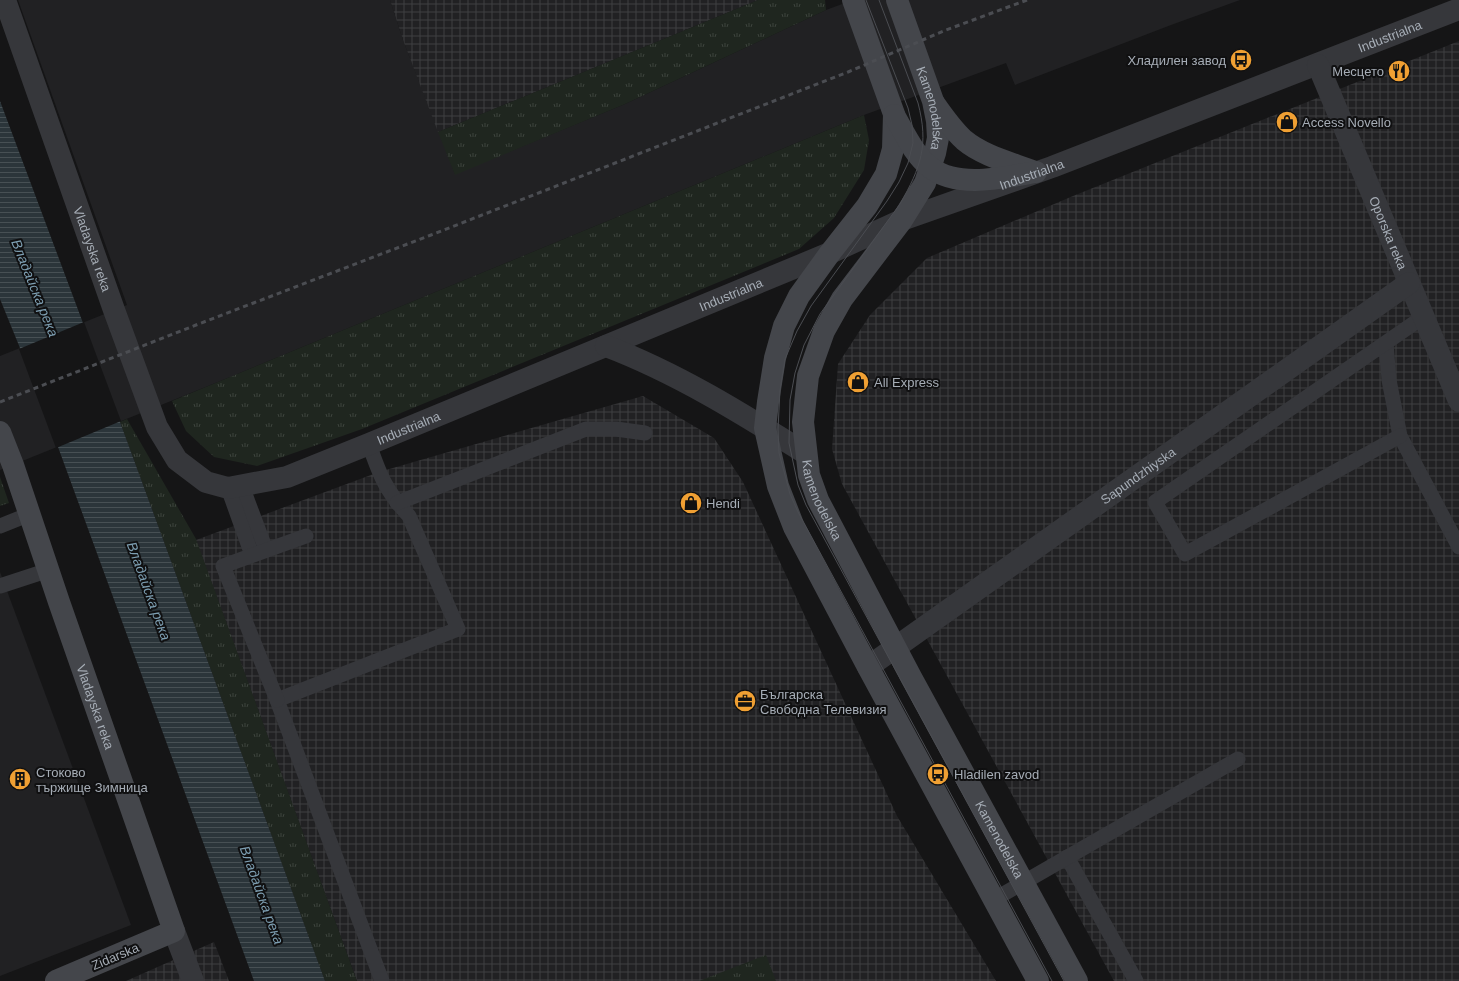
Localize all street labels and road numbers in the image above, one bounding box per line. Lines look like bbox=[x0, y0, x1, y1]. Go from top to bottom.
street label: Industrialna bbox=[1356, 17, 1425, 56]
street label: Kamenodelska bbox=[913, 65, 945, 152]
street label: Industrialna bbox=[997, 156, 1067, 193]
street label: Oporska reka bbox=[1366, 194, 1410, 273]
street label: Vladayska reka bbox=[70, 205, 114, 294]
street label: Industrialna bbox=[697, 274, 766, 314]
street label: Industrialna bbox=[375, 408, 443, 448]
street label: Sapundzhiyska bbox=[1098, 444, 1179, 507]
street label: Kamenodelska bbox=[799, 459, 845, 543]
street label: Vladayska reka bbox=[73, 663, 117, 752]
street label: Kamenodelska bbox=[972, 798, 1027, 882]
street label: Zidarska bbox=[89, 940, 142, 973]

